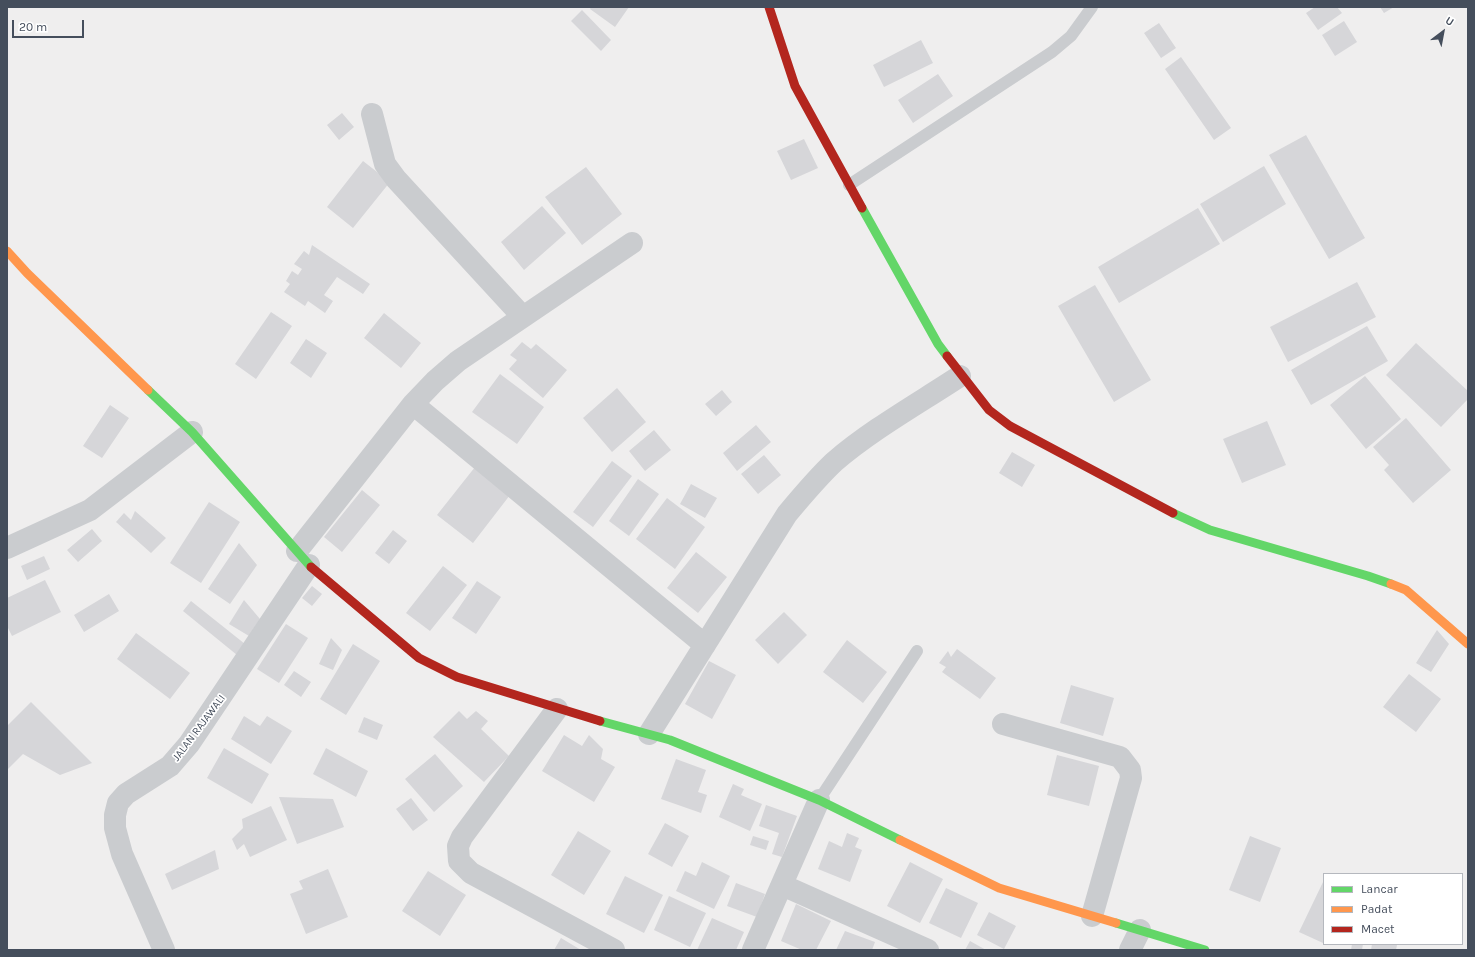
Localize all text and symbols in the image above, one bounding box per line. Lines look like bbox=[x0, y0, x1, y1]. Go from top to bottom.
scale bar bbox=[14, 12, 86, 38]
north arrow bbox=[1423, 12, 1463, 52]
text: U bbox=[1443, 14, 1456, 29]
text: 20 m bbox=[19, 20, 47, 34]
street label: JALAN RAJAWALI bbox=[170, 692, 228, 764]
legend bbox=[1323, 873, 1463, 945]
text: Lancar bbox=[1361, 882, 1398, 896]
text: Padat bbox=[1361, 902, 1392, 916]
text: Macet bbox=[1361, 922, 1395, 936]

